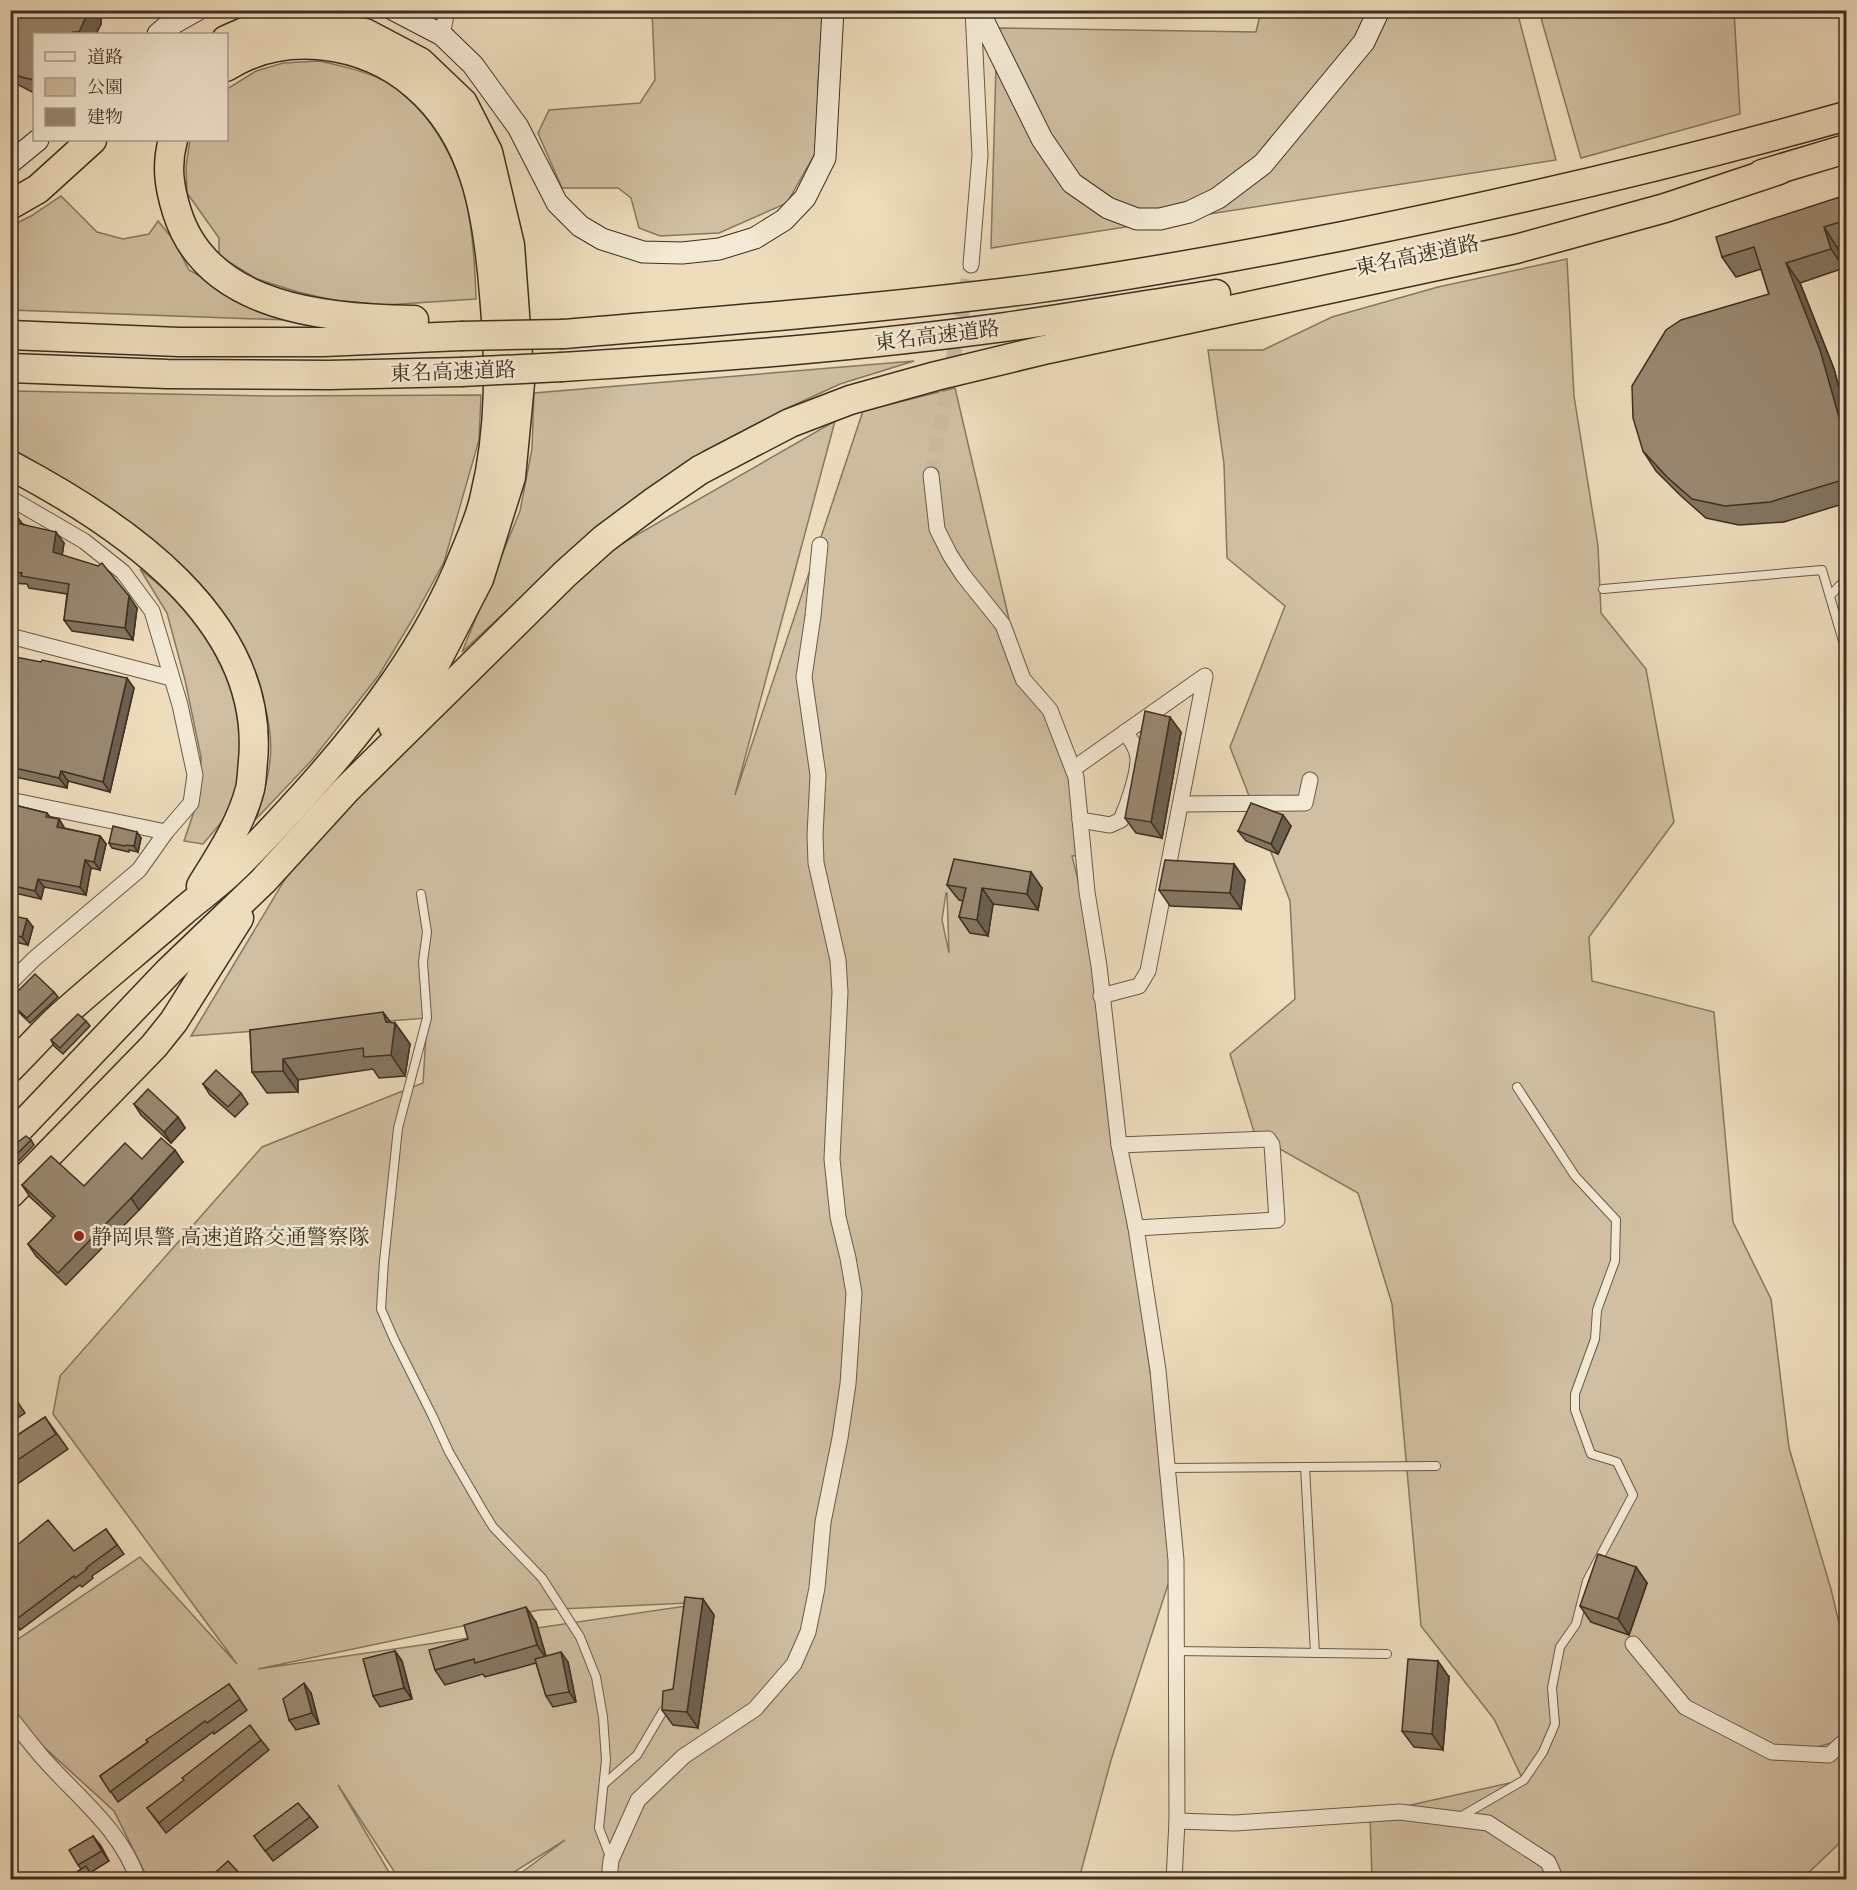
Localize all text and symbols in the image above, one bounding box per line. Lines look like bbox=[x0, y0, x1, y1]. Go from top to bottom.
legend bbox=[33, 33, 228, 141]
text: 道路 bbox=[87, 46, 123, 68]
text: 公園 bbox=[87, 76, 123, 98]
text: 建物 bbox=[87, 106, 123, 128]
street label: 東名高速道路 bbox=[1353, 230, 1481, 280]
street label: 東名高速道路 bbox=[873, 315, 1001, 355]
street label: 東名高速道路 bbox=[390, 356, 516, 386]
place label: 静岡県警 高速道路交通警察隊 bbox=[91, 1224, 370, 1249]
marker: 静岡県警 高速道路交通警察隊 bbox=[72, 1229, 86, 1243]

